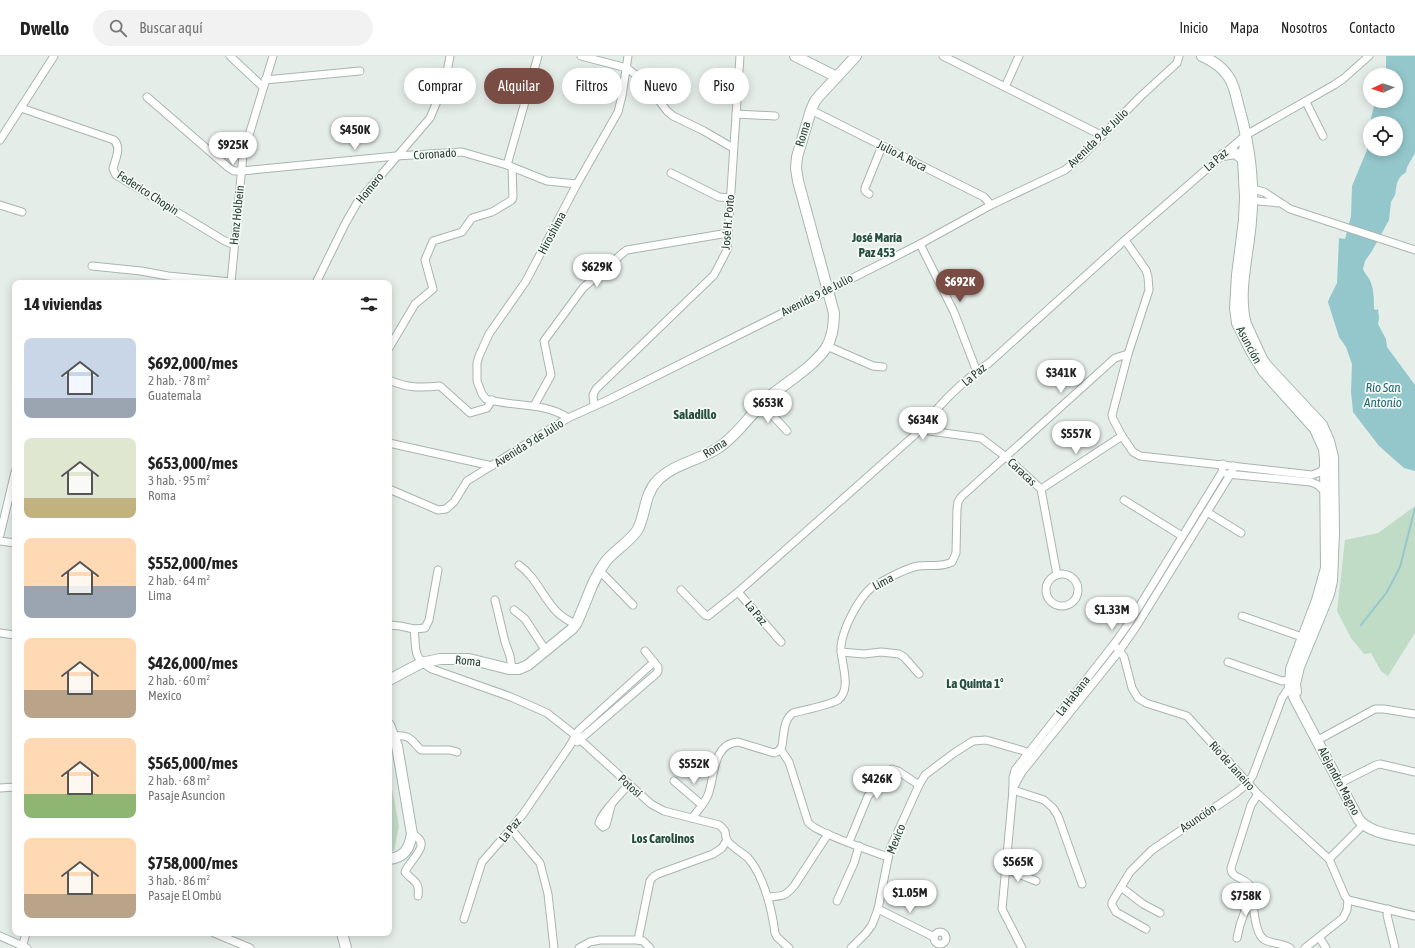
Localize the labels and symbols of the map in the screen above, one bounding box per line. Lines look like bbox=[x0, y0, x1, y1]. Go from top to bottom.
north arrow bbox=[1363, 68, 1403, 108]
street label: Avenida 9 de Julio bbox=[1065, 105, 1132, 170]
pin: $450K bbox=[327, 117, 383, 151]
street label: Roma bbox=[793, 120, 813, 148]
pin: $925K bbox=[205, 132, 261, 166]
street label: Julio A. Roca bbox=[875, 137, 929, 175]
street label: Coronado bbox=[413, 145, 457, 162]
street label: La Paz bbox=[1201, 145, 1231, 174]
street label: Federico Chopin bbox=[115, 168, 181, 218]
street label: Homero bbox=[353, 169, 387, 206]
street label: Hanz Holbein bbox=[227, 185, 247, 245]
street label: José H. Porto bbox=[719, 193, 737, 250]
street label: Hiroshima bbox=[535, 209, 569, 257]
district label: José María Paz 453 bbox=[851, 230, 902, 260]
pin: $629K bbox=[569, 254, 625, 288]
pin: $692K bbox=[932, 269, 988, 303]
street label: Avenida 9 de Julio bbox=[779, 271, 856, 319]
street label: Asunción bbox=[1233, 324, 1265, 366]
street label: La Paz bbox=[959, 360, 990, 389]
pin: $341K bbox=[1033, 360, 1089, 394]
water label: Río San Antonio bbox=[1363, 380, 1402, 410]
pin: $653K bbox=[740, 390, 796, 424]
district label: Saladillo bbox=[673, 407, 717, 422]
pin: $634K bbox=[895, 407, 951, 441]
street label: Avenida 9 de Julio bbox=[492, 416, 566, 470]
pin: $557K bbox=[1048, 421, 1104, 455]
street label: Roma bbox=[700, 435, 730, 461]
street label: Caracas bbox=[1005, 455, 1039, 489]
street label: Lima bbox=[870, 571, 896, 593]
pin: $1.33M bbox=[1079, 597, 1145, 631]
street label: La Paz bbox=[742, 598, 771, 629]
street label: Roma bbox=[454, 653, 482, 669]
street label: La Habana bbox=[1053, 673, 1093, 719]
district label: La Quinta 1° bbox=[946, 676, 1004, 691]
street label: Río de Janeiro bbox=[1206, 738, 1258, 794]
street label: Alejandro Magno bbox=[1315, 744, 1363, 818]
pin: $552K bbox=[666, 751, 722, 785]
pin: $426K bbox=[849, 766, 905, 800]
street label: Potosí bbox=[615, 772, 645, 801]
street label: Asunción bbox=[1177, 801, 1219, 835]
street label: La Paz bbox=[496, 814, 524, 845]
street label: Mexico bbox=[884, 822, 908, 856]
district label: Los Carolinos bbox=[632, 831, 695, 846]
pin: $565K bbox=[990, 849, 1046, 883]
pin: $1.05M bbox=[877, 880, 943, 914]
pin: $758K bbox=[1218, 883, 1274, 917]

